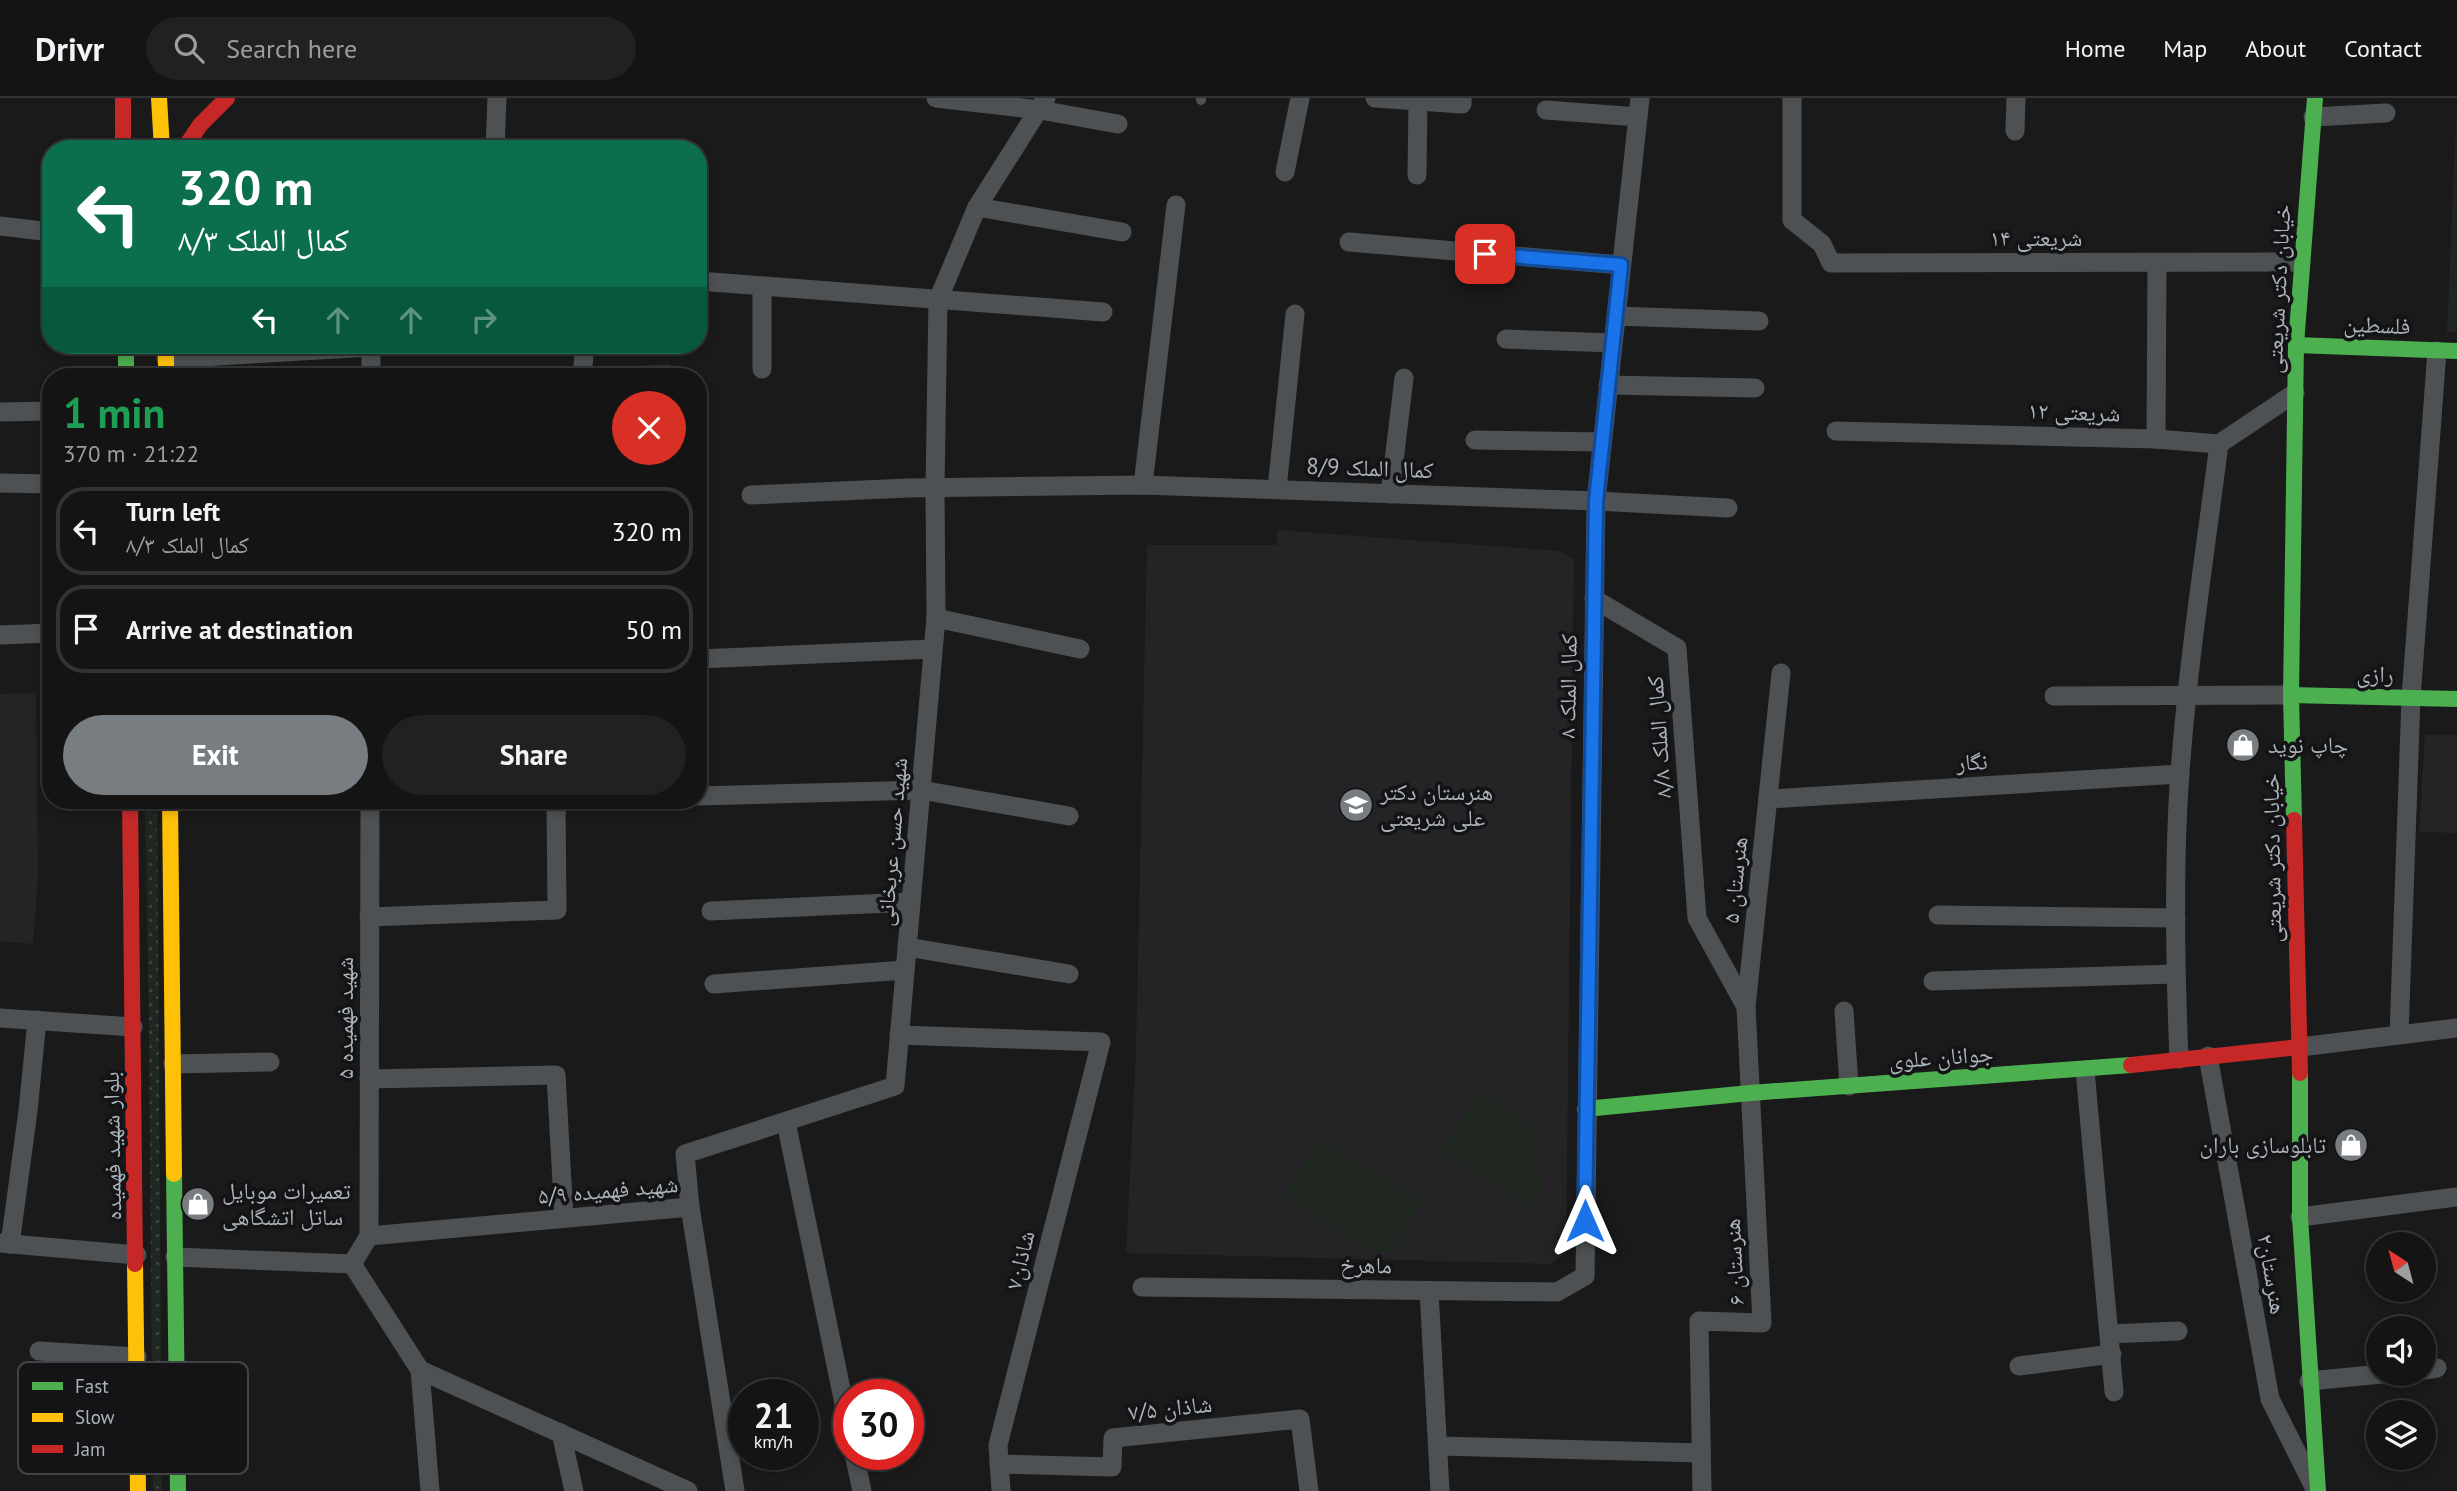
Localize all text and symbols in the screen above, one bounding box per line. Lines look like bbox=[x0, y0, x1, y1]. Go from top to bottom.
search box bbox=[146, 17, 636, 80]
text: Drivr bbox=[35, 27, 104, 70]
icon: search bbox=[170, 29, 208, 67]
text: Search here bbox=[226, 32, 357, 65]
text: Home bbox=[2065, 33, 2125, 64]
text: Map bbox=[2163, 33, 2207, 64]
text: About bbox=[2245, 33, 2306, 64]
text: Contact bbox=[2344, 33, 2422, 64]
text: 320 m bbox=[178, 155, 313, 219]
icon: left bbox=[63, 168, 154, 259]
street label: خیابان دکتر شریعتی bbox=[2259, 204, 2296, 374]
text: کمال الملک ۸/۳ bbox=[178, 218, 349, 260]
street label: شریعتی ۱۴ bbox=[1990, 223, 2082, 252]
pin bbox=[1455, 224, 1515, 284]
icon: arrive bbox=[1466, 235, 1504, 273]
icon: left bbox=[246, 301, 284, 339]
icon: ahead bbox=[319, 301, 357, 339]
icon: ahead bbox=[392, 301, 430, 339]
icon: right bbox=[465, 301, 503, 339]
street label: فلسطین bbox=[2343, 309, 2411, 340]
text: 1 min bbox=[63, 385, 165, 440]
button: close bbox=[612, 391, 686, 465]
street label: شریعتی ۱۲ bbox=[2027, 395, 2121, 428]
text: 370 m · 21:22 bbox=[63, 439, 199, 468]
street label: کمال الملک 8/9 bbox=[1306, 451, 1435, 484]
text: Turn left bbox=[126, 495, 220, 528]
icon: left bbox=[67, 512, 105, 550]
text: 320 m bbox=[611, 515, 682, 548]
text: کمال الملک ۸/۳ bbox=[126, 530, 249, 559]
icon: arrive bbox=[67, 610, 105, 648]
text: Arrive at destination bbox=[126, 613, 353, 646]
text: 50 m bbox=[626, 613, 682, 646]
street label: کمال الملک ۸ bbox=[1552, 633, 1583, 738]
street label: رازی bbox=[2356, 659, 2394, 688]
street label: کمال الملک ۸/۸ bbox=[1640, 674, 1677, 799]
button: Exit bbox=[63, 715, 368, 795]
button: Share bbox=[382, 715, 686, 795]
shop icon: چاپ نوید bbox=[2224, 726, 2262, 764]
place label: چاپ نوید bbox=[2268, 730, 2348, 759]
street label: نگار bbox=[1954, 746, 1989, 777]
street label: شهید حسن عربخانی bbox=[870, 756, 913, 927]
street label: خیابان دکتر شریعتی bbox=[2256, 773, 2287, 943]
place label: هنرستان دکتر علی شریعتی bbox=[1379, 777, 1493, 832]
school or university icon: هنرستان دکتر علی شریعتی bbox=[1337, 786, 1375, 824]
street label: هنرستان ۵ bbox=[1716, 835, 1753, 925]
street label: شهید فهمیده ۵ bbox=[330, 957, 359, 1079]
street label: جوانان علوی bbox=[1888, 1038, 1994, 1075]
street label: بلوار شهید فهمیده bbox=[96, 1071, 127, 1221]
shop icon: تابلوسازی باران bbox=[2332, 1126, 2370, 1164]
place label: تابلوسازی باران bbox=[2199, 1130, 2326, 1159]
street label: شهید فهمیده ۵/۹ bbox=[537, 1169, 679, 1210]
place label: تعمیرات موبایل ساتل اتشگاهی bbox=[222, 1176, 351, 1231]
position arrow bbox=[1548, 1184, 1622, 1258]
shop icon: تعمیرات موبایل ساتل اتشگاهی bbox=[179, 1185, 217, 1223]
street label: هنرستان ۶ bbox=[1717, 1218, 1750, 1306]
street label: شاذان۷ bbox=[998, 1227, 1041, 1292]
street label: هنرستان۲ bbox=[2251, 1232, 2294, 1316]
north arrow bbox=[2366, 1232, 2436, 1302]
map controls bbox=[2366, 1232, 2436, 1470]
street label: ماهرخ bbox=[1340, 1250, 1392, 1280]
button: sound bbox=[2366, 1316, 2436, 1386]
legend bbox=[18, 1362, 248, 1474]
text: Fast bbox=[75, 1374, 109, 1398]
speed limit sign: 30 bbox=[833, 1379, 924, 1470]
street label: شاذان ۷/۵ bbox=[1126, 1389, 1213, 1426]
text: 21 bbox=[754, 1392, 793, 1438]
button: layers bbox=[2366, 1400, 2436, 1470]
text: Slow bbox=[75, 1405, 115, 1429]
text: km/h bbox=[754, 1430, 793, 1453]
text: Jam bbox=[74, 1437, 105, 1461]

